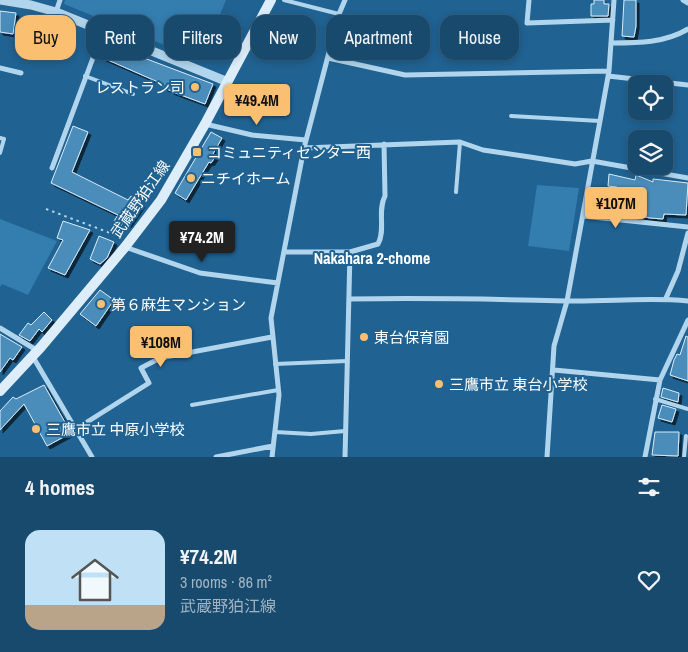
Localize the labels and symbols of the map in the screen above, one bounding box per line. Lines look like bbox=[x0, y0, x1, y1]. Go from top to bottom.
place label: レストラン司 bbox=[95, 77, 185, 98]
marker: レストラン司 bbox=[189, 81, 201, 93]
pin: ¥49.4M bbox=[216, 84, 298, 126]
place label: コミュニティセンター西 bbox=[207, 142, 371, 163]
marker: コミュニティセンター西 bbox=[191, 146, 203, 158]
street label: 武蔵野狛江線 bbox=[106, 156, 174, 242]
place label: ニチイホーム bbox=[201, 168, 291, 189]
marker: ニチイホーム bbox=[185, 172, 197, 184]
pin: ¥107M bbox=[581, 186, 651, 229]
pin: ¥74.2M bbox=[161, 220, 243, 263]
district label: Nakahara 2-chome bbox=[314, 247, 430, 269]
place label: 第６麻生マンション bbox=[111, 294, 246, 315]
marker: 第６麻生マンション bbox=[95, 298, 107, 310]
pin: ¥108M bbox=[126, 326, 196, 368]
place label: 東台保育園 bbox=[374, 327, 449, 348]
marker: 東台保育園 bbox=[358, 331, 370, 343]
place label: 三鷹市立 東台小学校 bbox=[449, 374, 587, 395]
marker: 三鷹市立 東台小学校 bbox=[433, 378, 445, 390]
place label: 三鷹市立 中原小学校 bbox=[46, 419, 184, 440]
marker: 三鷹市立 中原小学校 bbox=[30, 423, 42, 435]

